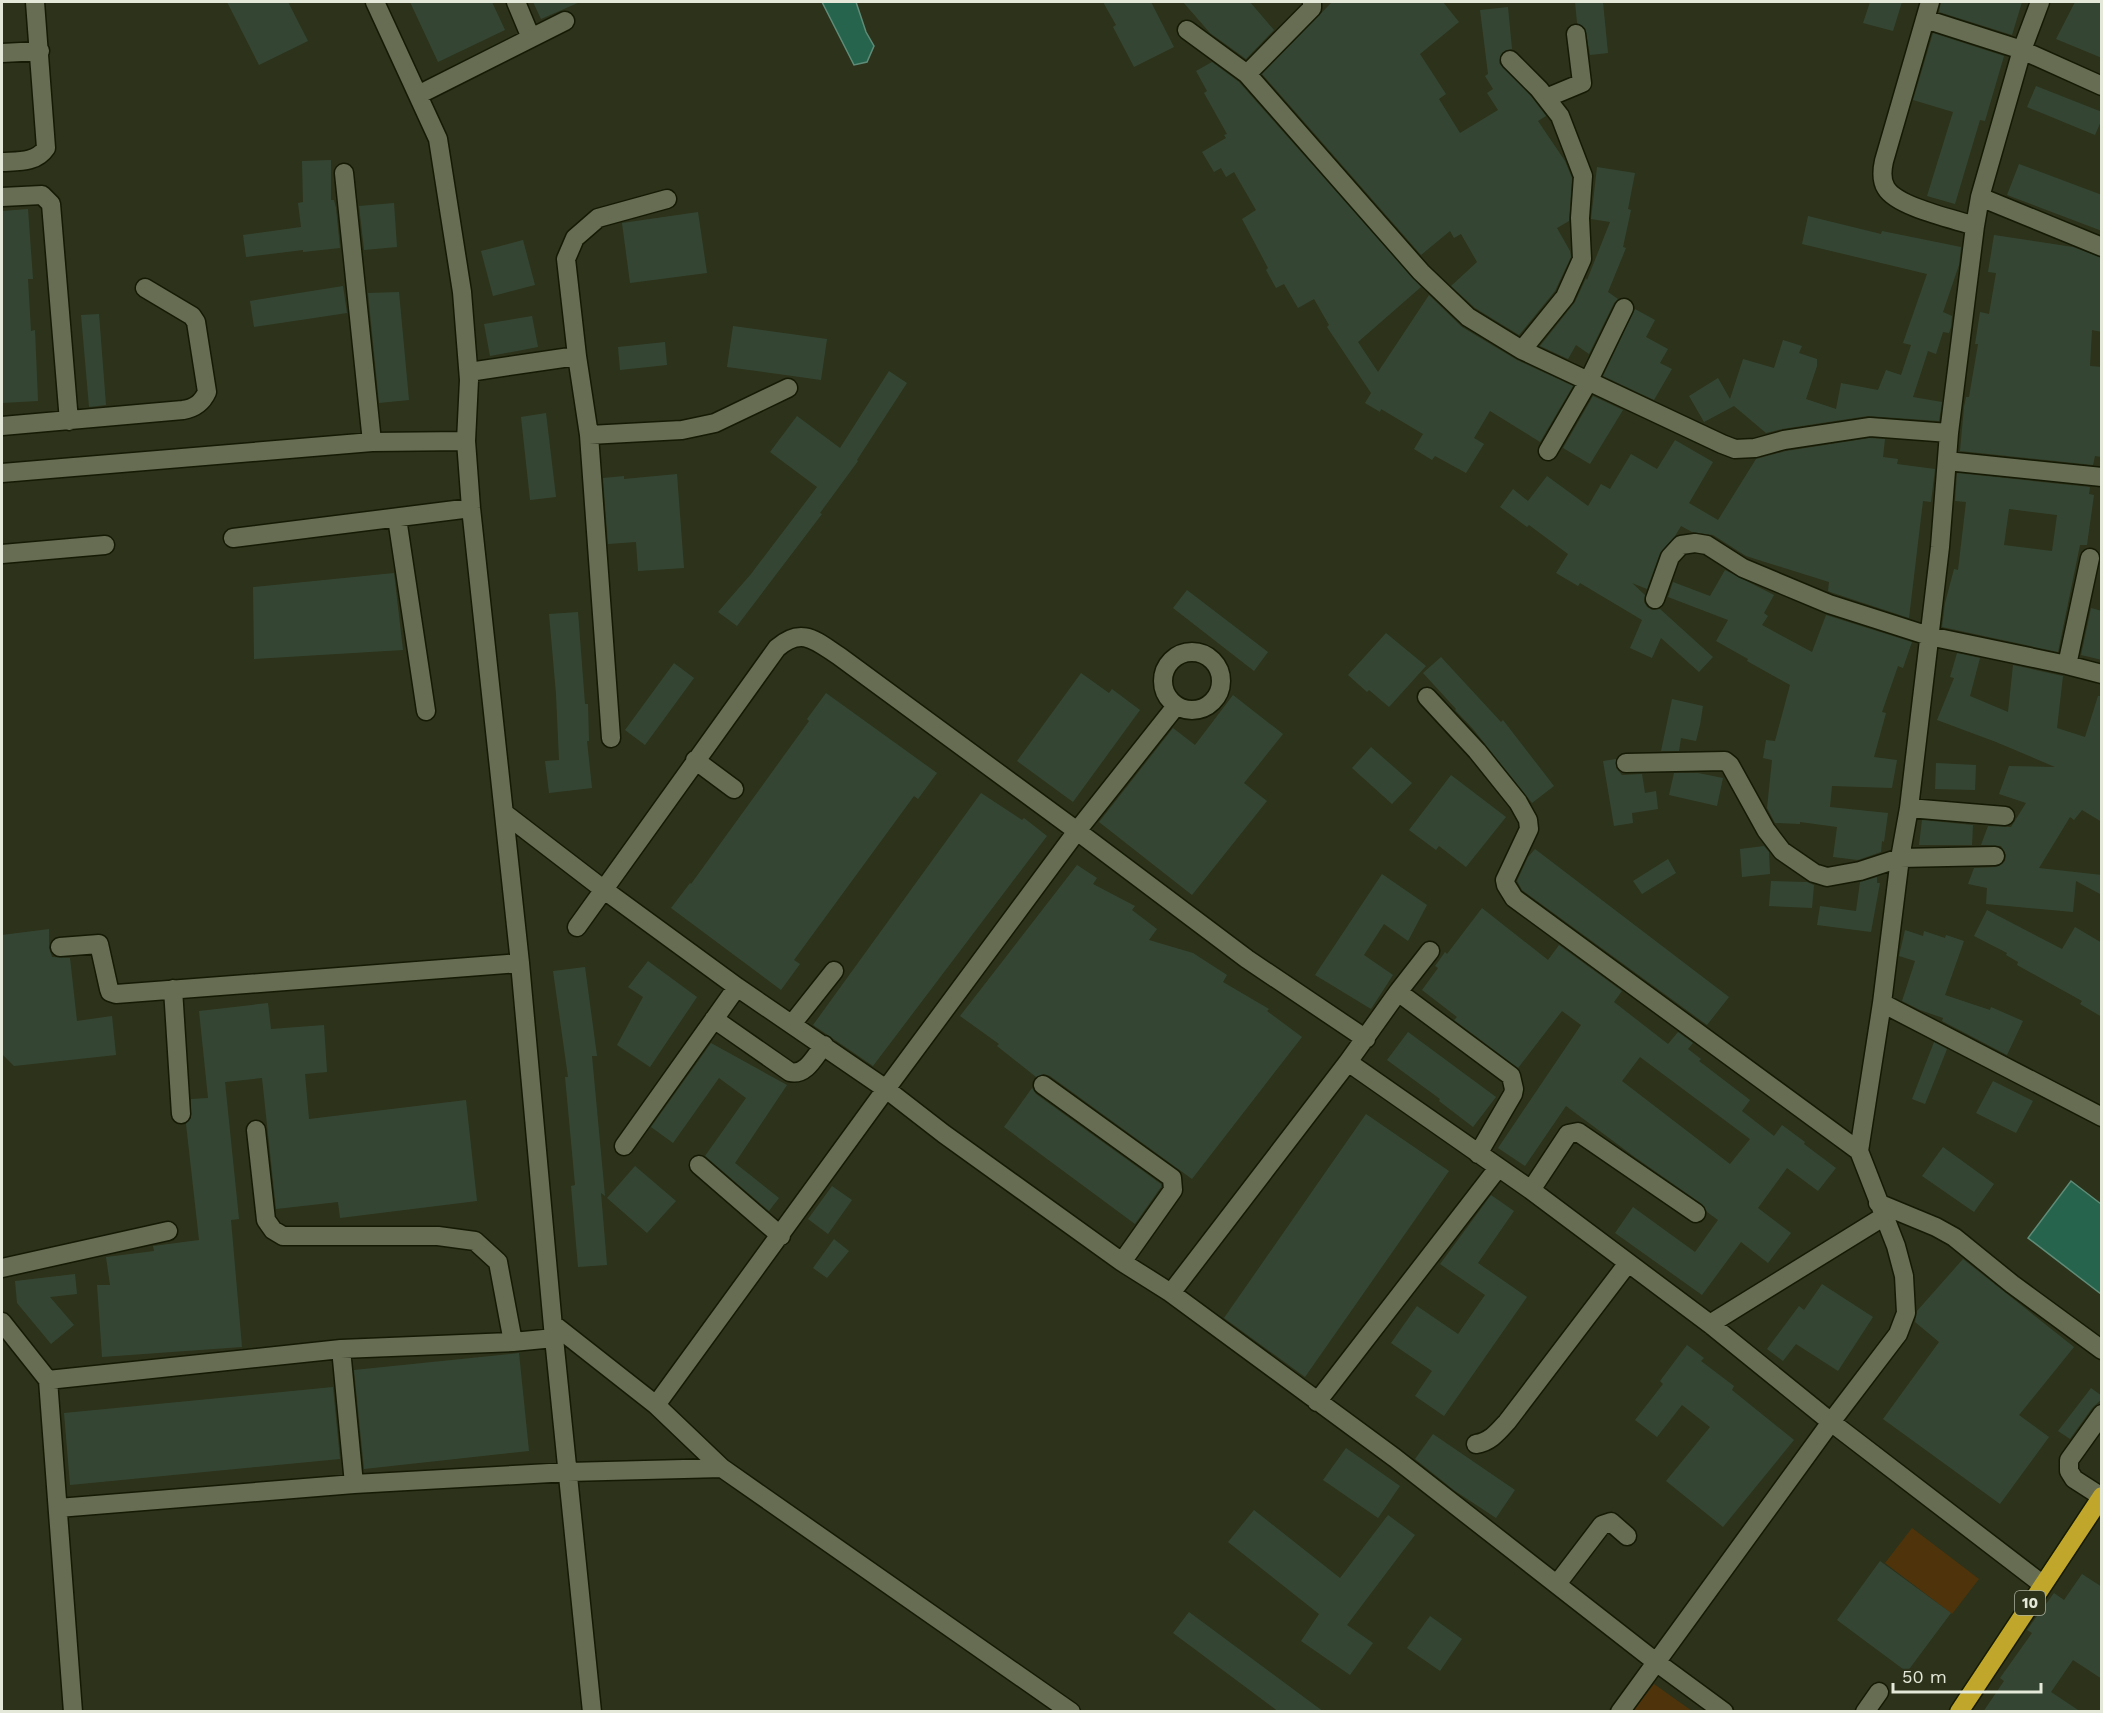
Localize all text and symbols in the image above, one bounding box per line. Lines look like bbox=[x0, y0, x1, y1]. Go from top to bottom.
road number: 10 bbox=[2015, 1591, 2045, 1615]
scale bar bbox=[1893, 1656, 2042, 1694]
text: 50 m bbox=[1902, 1666, 1947, 1687]

